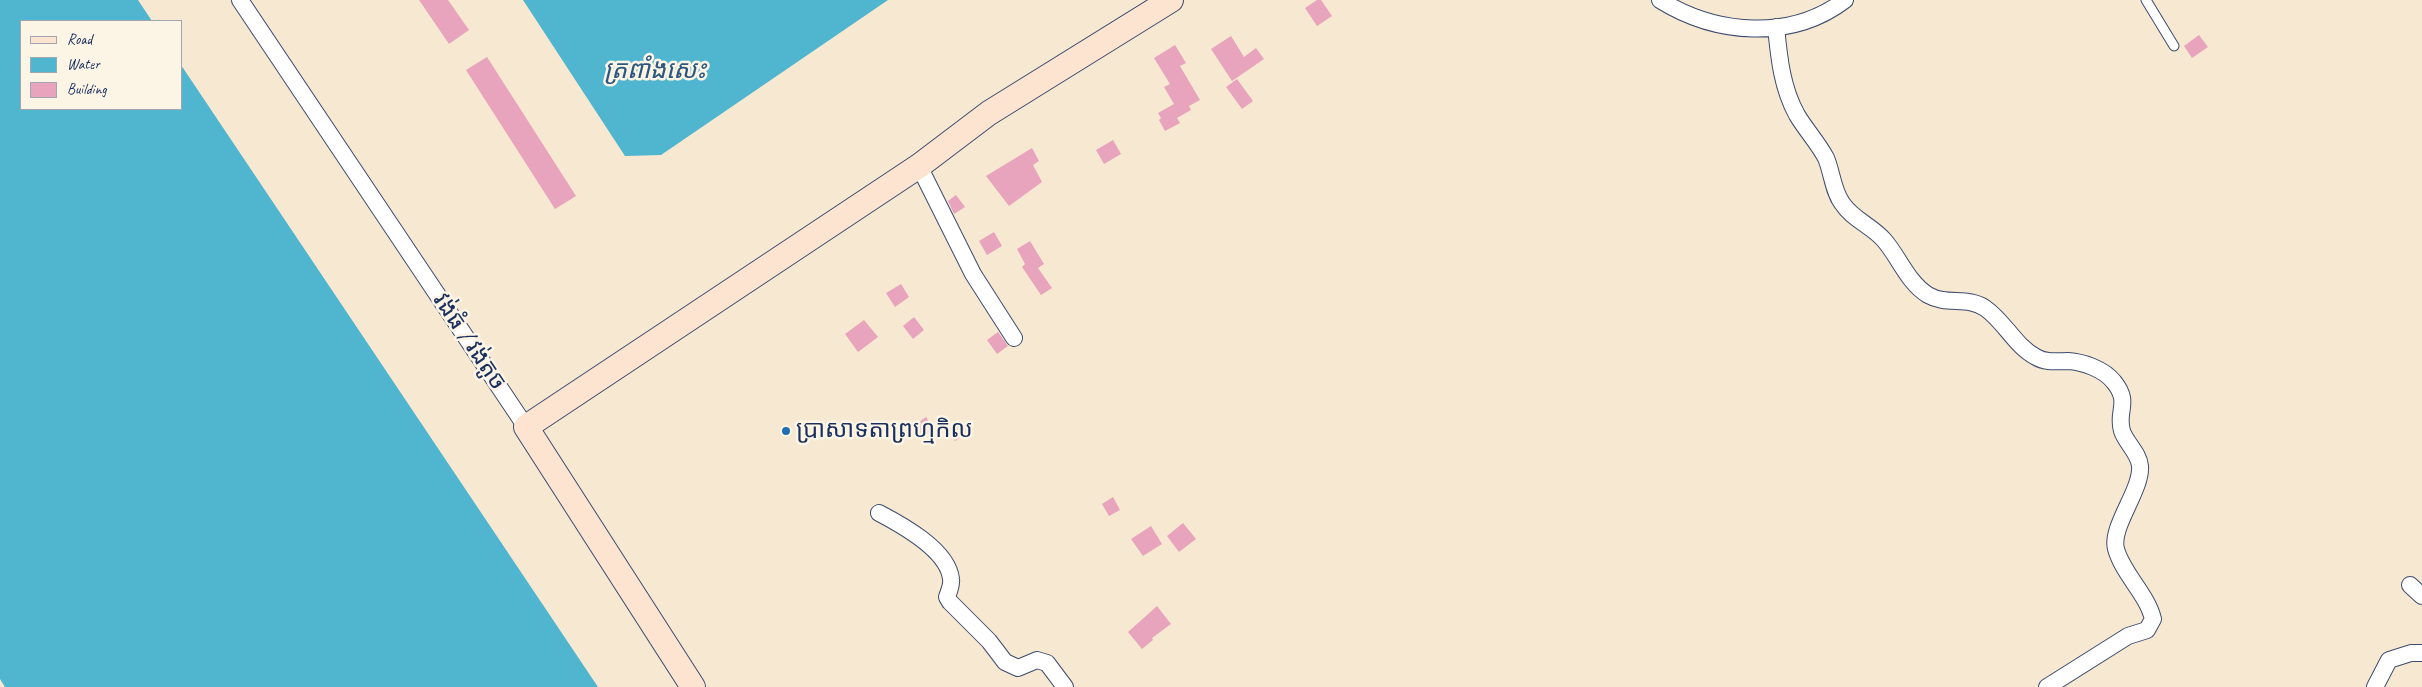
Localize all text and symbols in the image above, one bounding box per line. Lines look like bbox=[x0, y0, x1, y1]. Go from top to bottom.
legend bbox=[20, 20, 182, 110]
text: Road bbox=[67, 30, 92, 49]
text: Water bbox=[67, 55, 100, 74]
water label: ត្រពាំងសេះ bbox=[604, 56, 706, 86]
text: Building bbox=[67, 80, 106, 99]
street label: វង់ធំ / វង់តូច bbox=[426, 288, 512, 396]
place label: ប្រាសាទតាព្រហ្មកិល bbox=[796, 417, 973, 445]
marker: ប្រាសាទតាព្រហ្មកិល bbox=[780, 425, 792, 437]

